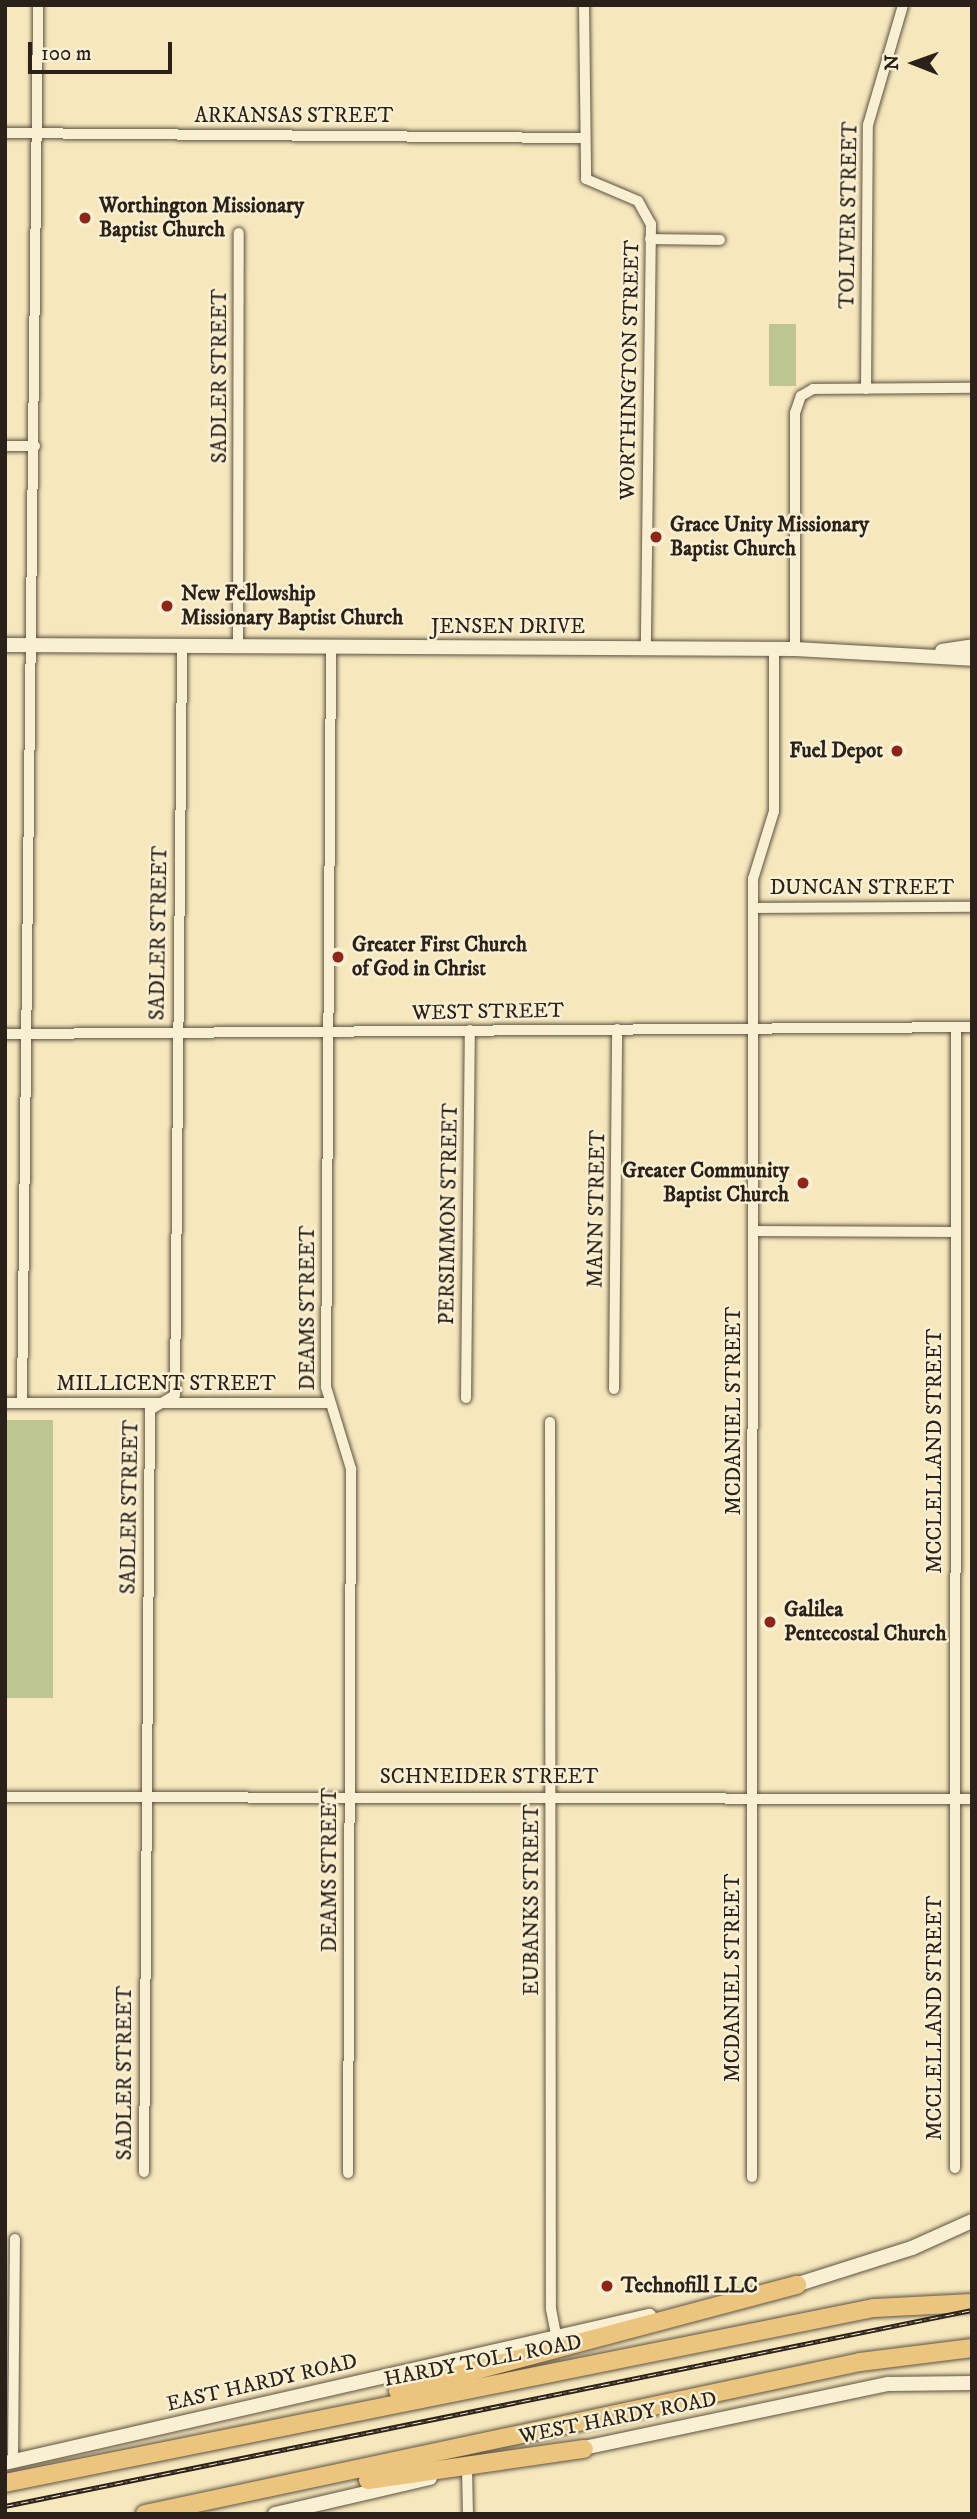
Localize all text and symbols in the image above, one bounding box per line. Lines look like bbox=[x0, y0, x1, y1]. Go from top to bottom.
scale bar bbox=[32, 28, 175, 72]
north arrow bbox=[879, 28, 949, 98]
text: 100 m bbox=[41, 41, 92, 67]
text: N bbox=[881, 55, 904, 71]
street label: ARKANSAS STREET bbox=[195, 103, 393, 129]
street label: TOLIVER STREET bbox=[835, 121, 863, 309]
place label: Worthington Missionary Baptist Church bbox=[99, 193, 304, 243]
marker: Worthington Missionary Baptist Church bbox=[77, 210, 93, 226]
street label: WORTHINGTON STREET bbox=[615, 240, 645, 500]
street label: SADLER STREET bbox=[207, 289, 233, 463]
place label: Grace Unity Missionary Baptist Church bbox=[670, 512, 869, 562]
marker: Grace Unity Missionary Baptist Church bbox=[648, 529, 664, 545]
place label: New Fellowship Missionary Baptist Church bbox=[181, 581, 403, 631]
marker: New Fellowship Missionary Baptist Church bbox=[159, 598, 175, 614]
street label: JENSEN DRIVE bbox=[431, 614, 585, 640]
place label: Fuel Depot bbox=[789, 738, 883, 764]
marker: Fuel Depot bbox=[889, 743, 905, 759]
street label: SADLER STREET bbox=[145, 845, 173, 1021]
street label: DUNCAN STREET bbox=[770, 875, 954, 901]
place label: Greater First Church of God in Christ bbox=[352, 932, 527, 982]
marker: Greater First Church of God in Christ bbox=[330, 949, 346, 965]
street label: WEST STREET bbox=[412, 998, 564, 1026]
street label: PERSIMMON STREET bbox=[434, 1103, 464, 1325]
street label: MANN STREET bbox=[583, 1130, 611, 1288]
place label: Greater Community Baptist Church bbox=[622, 1158, 789, 1208]
marker: Greater Community Baptist Church bbox=[795, 1175, 811, 1191]
street label: DEAMS STREET bbox=[295, 1226, 321, 1390]
street label: MCDANIEL STREET bbox=[721, 1307, 747, 1515]
street label: MCCLELLAND STREET bbox=[922, 1329, 948, 1573]
street label: MILLICENT STREET bbox=[56, 1371, 276, 1397]
street label: SADLER STREET bbox=[116, 1419, 144, 1595]
place label: Galilea Pentecostal Church bbox=[784, 1597, 946, 1647]
marker: Galilea Pentecostal Church bbox=[762, 1614, 778, 1630]
street label: SCHNEIDER STREET bbox=[380, 1764, 598, 1790]
street label: DEAMS STREET bbox=[317, 1788, 343, 1952]
street label: EUBANKS STREET bbox=[519, 1804, 545, 1996]
street label: MCDANIEL STREET bbox=[720, 1874, 746, 2082]
street label: MCCLELLAND STREET bbox=[922, 1896, 948, 2140]
street label: SADLER STREET bbox=[112, 1986, 138, 2160]
place label: Technofill LLC bbox=[621, 2273, 758, 2299]
marker: Technofill LLC bbox=[599, 2278, 615, 2294]
street label: HARDY TOLL ROAD bbox=[382, 2329, 584, 2393]
street label: EAST HARDY ROAD bbox=[164, 2349, 360, 2417]
street label: WEST HARDY ROAD bbox=[517, 2386, 719, 2450]

